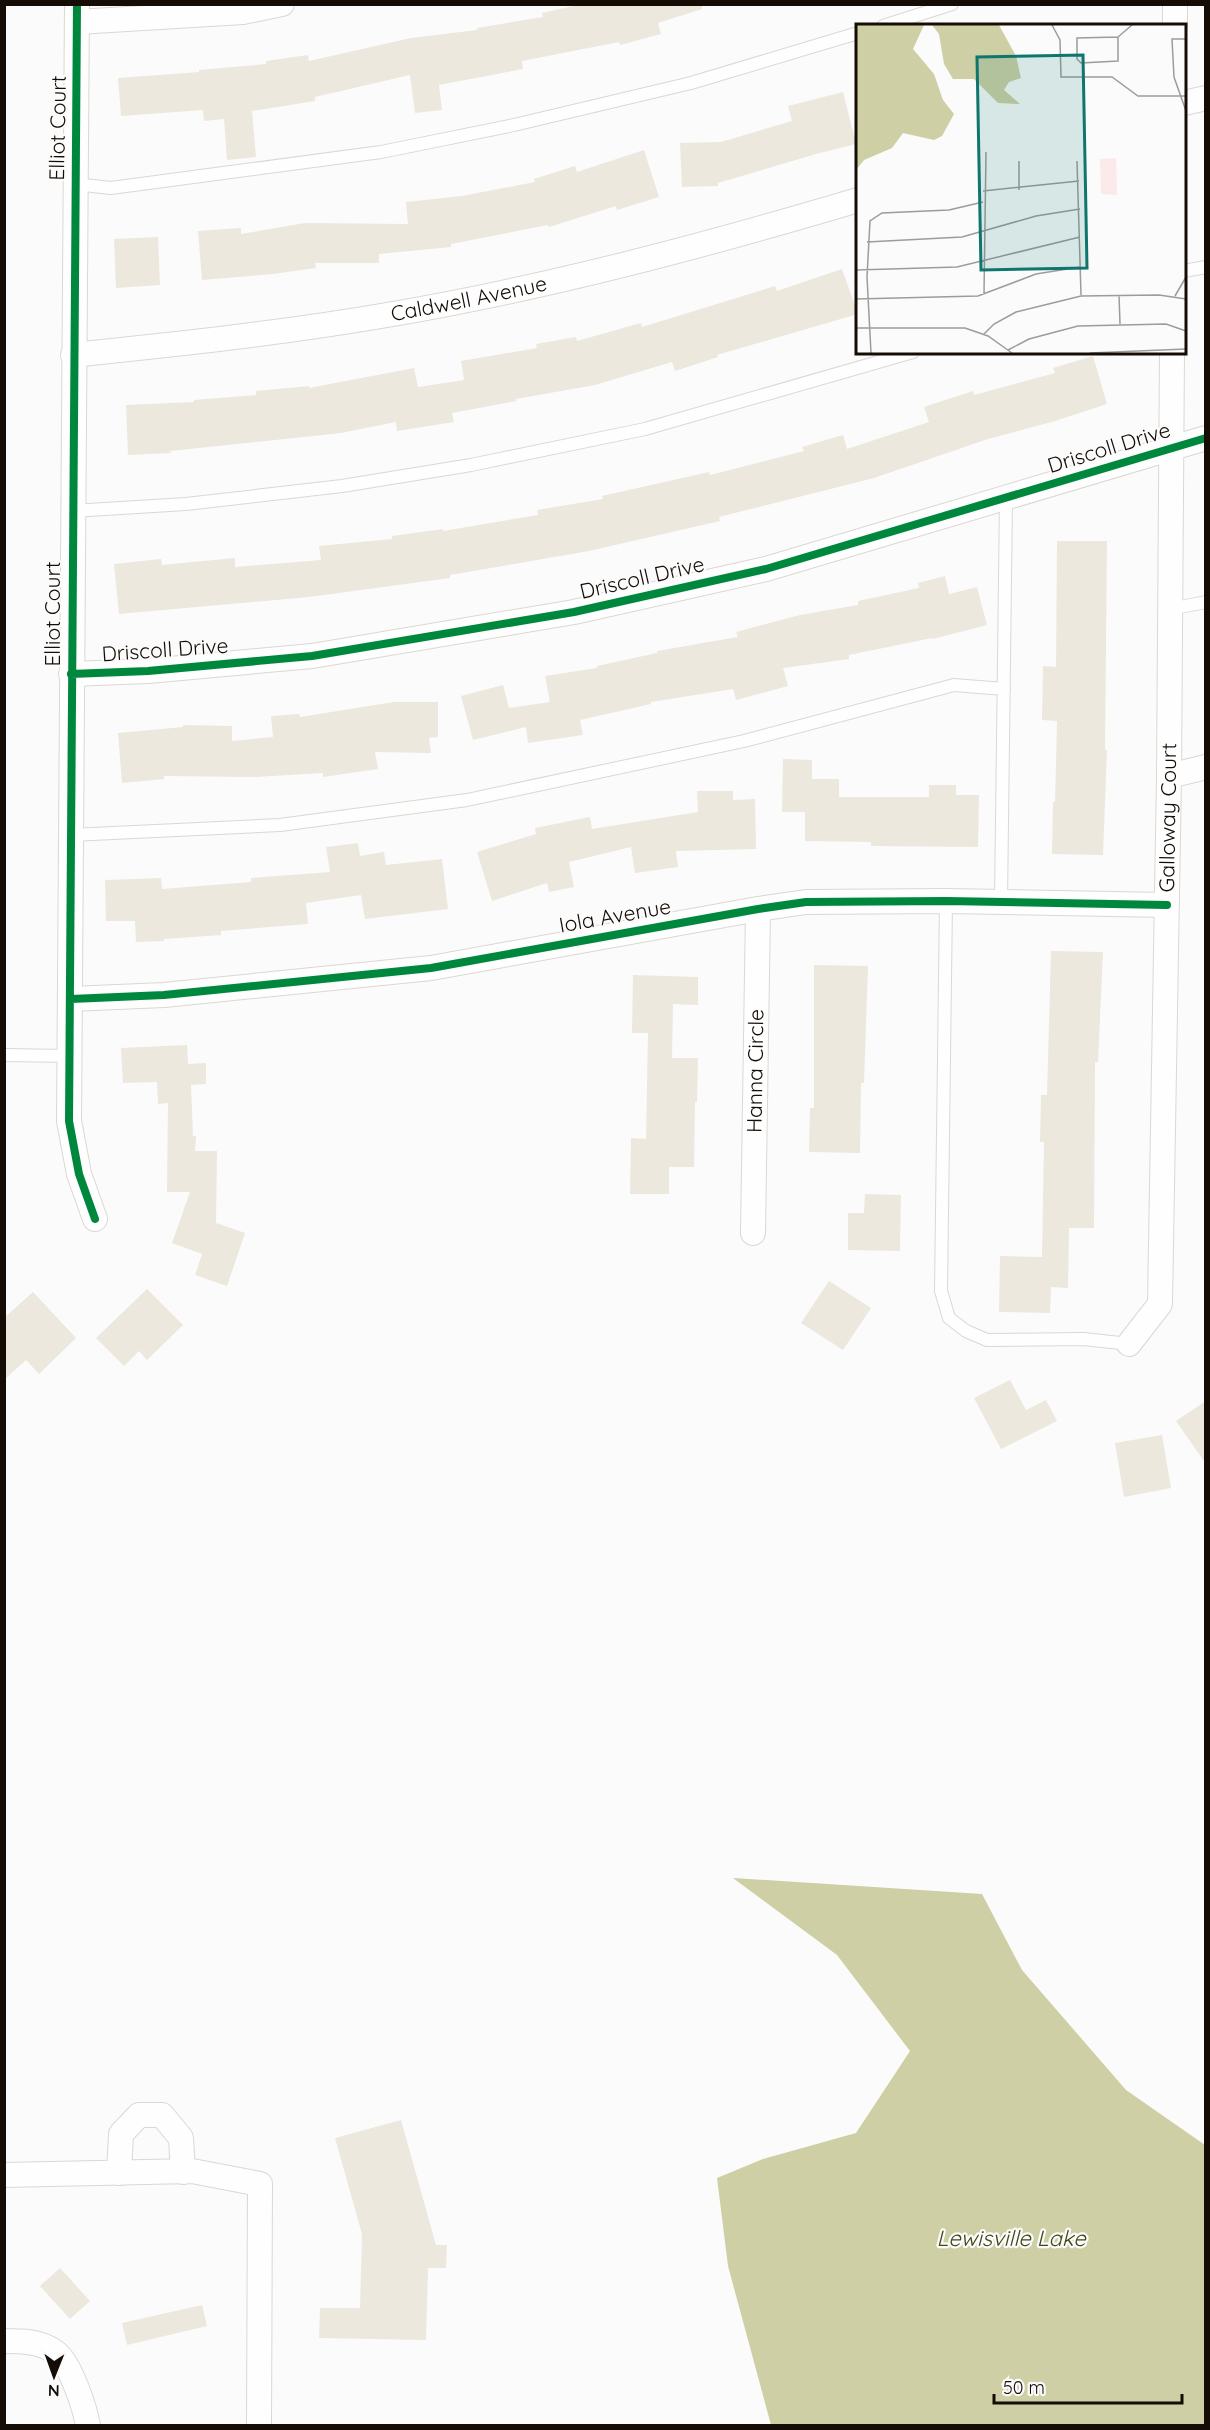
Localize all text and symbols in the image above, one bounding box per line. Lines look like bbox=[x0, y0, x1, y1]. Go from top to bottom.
inset map bbox=[856, 24, 1186, 354]
street label: Elliot Court bbox=[43, 75, 71, 181]
street label: Caldwell Avenue bbox=[389, 269, 549, 326]
street label: Driscoll Drive bbox=[1044, 416, 1173, 478]
street label: Driscoll Drive bbox=[577, 550, 707, 604]
street label: Elliot Court bbox=[39, 561, 65, 667]
street label: Driscoll Drive bbox=[101, 632, 229, 666]
street label: Galloway Court bbox=[1153, 743, 1181, 893]
street label: Iola Avenue bbox=[557, 892, 673, 938]
street label: Hanna Circle bbox=[741, 1009, 768, 1133]
water label: Lewisville Lake bbox=[936, 2224, 1087, 2252]
north arrow bbox=[24, 2346, 84, 2406]
scale bar bbox=[994, 2367, 1182, 2405]
text: 50 m bbox=[1003, 2376, 1045, 2399]
text: N bbox=[48, 2381, 60, 2401]

